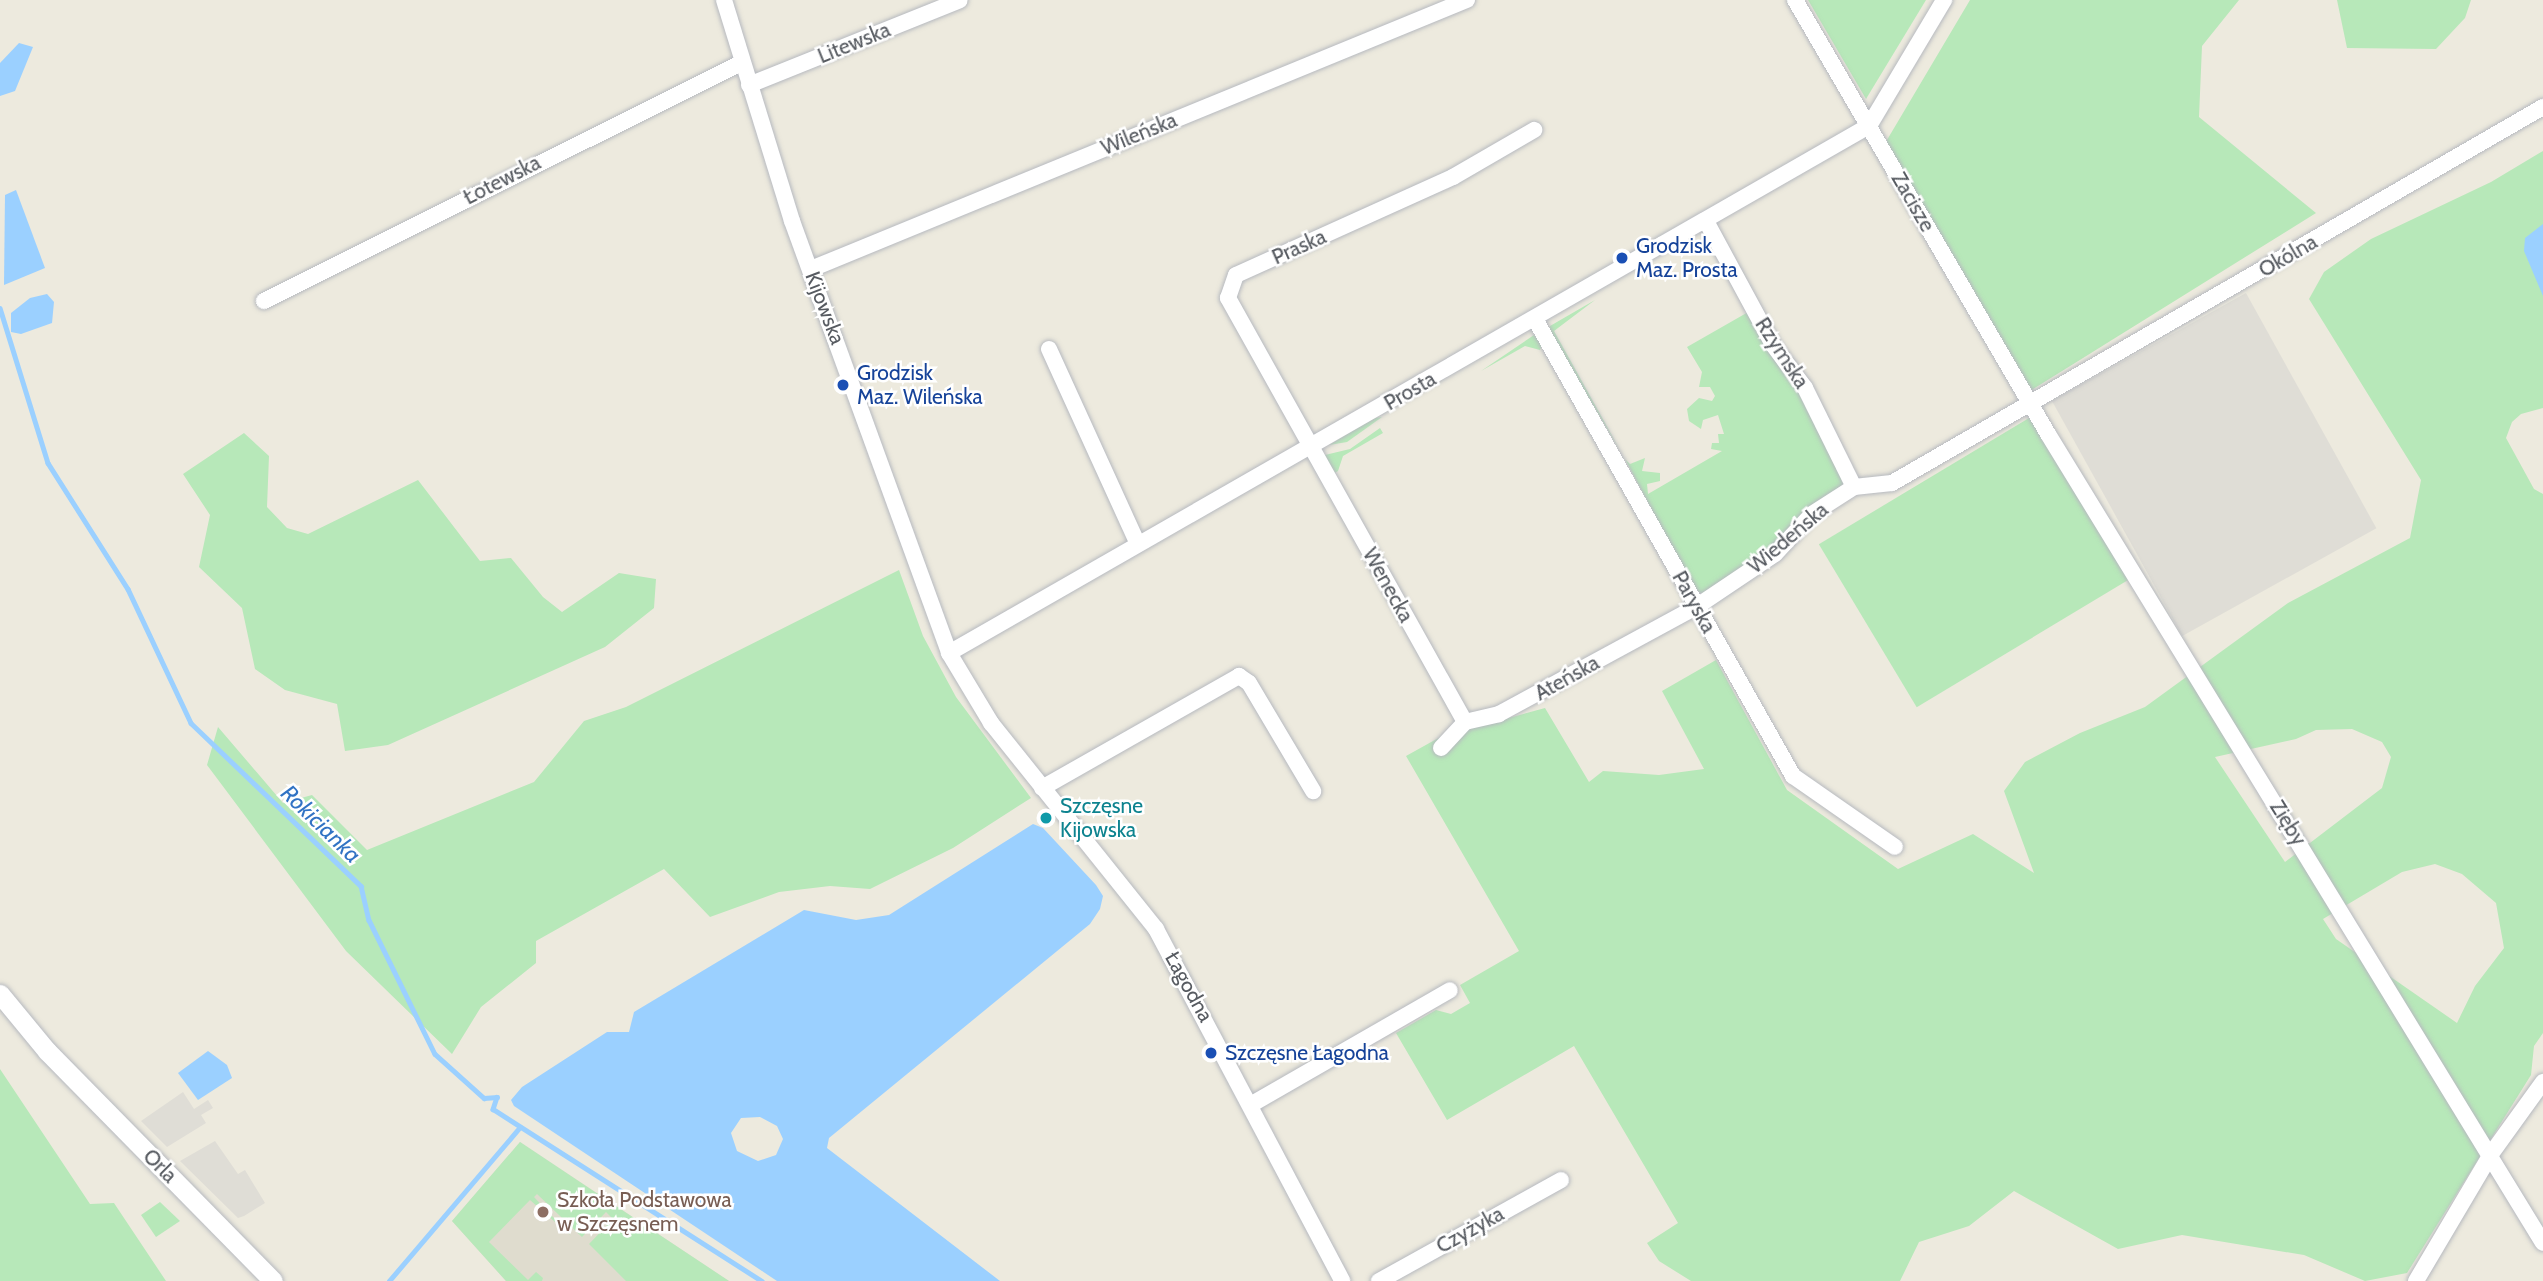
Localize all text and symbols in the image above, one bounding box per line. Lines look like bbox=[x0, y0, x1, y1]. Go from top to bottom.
street label: Litewska bbox=[814, 17, 894, 69]
street label: Wileńska bbox=[1097, 107, 1181, 161]
street label: Łotewska bbox=[459, 150, 545, 210]
street label: Zacisze bbox=[1886, 168, 1940, 236]
street label: Praska bbox=[1268, 224, 1330, 270]
street label: Okólna bbox=[2254, 229, 2322, 283]
place label: Grodzisk Maz. Prosta bbox=[1636, 233, 1738, 283]
marker: Grodzisk Maz. Prosta bbox=[1614, 250, 1630, 266]
street label: Kijowska bbox=[800, 268, 850, 348]
street label: Rzymska bbox=[1750, 313, 1814, 393]
place label: Grodzisk Maz. Wileńska bbox=[857, 360, 983, 410]
street label: Prosta bbox=[1380, 366, 1440, 416]
marker: Grodzisk Maz. Wileńska bbox=[835, 377, 851, 393]
street label: Wiedeńska bbox=[1743, 497, 1833, 579]
street label: Wenecka bbox=[1357, 543, 1419, 627]
street label: Paryska bbox=[1667, 567, 1721, 637]
street label: Ateńska bbox=[1530, 650, 1604, 706]
water label: Rokicianka bbox=[275, 779, 367, 869]
place label: Szczęsne Kijowska bbox=[1060, 793, 1143, 843]
street label: Zięby bbox=[2264, 796, 2312, 850]
marker: Szczęsne Kijowska bbox=[1038, 810, 1054, 826]
street label: Łagodna bbox=[1160, 948, 1218, 1026]
place label: Szczęsne Łagodna bbox=[1225, 1040, 1389, 1066]
marker: Szczęsne Łagodna bbox=[1203, 1045, 1219, 1061]
street label: Orla bbox=[138, 1144, 182, 1188]
place label: Szkoła Podstawowa w Szczęsnem bbox=[557, 1187, 731, 1237]
street label: Czyżyka bbox=[1432, 1201, 1508, 1259]
marker: Szkoła Podstawowa w Szczęsnem bbox=[535, 1204, 551, 1220]

